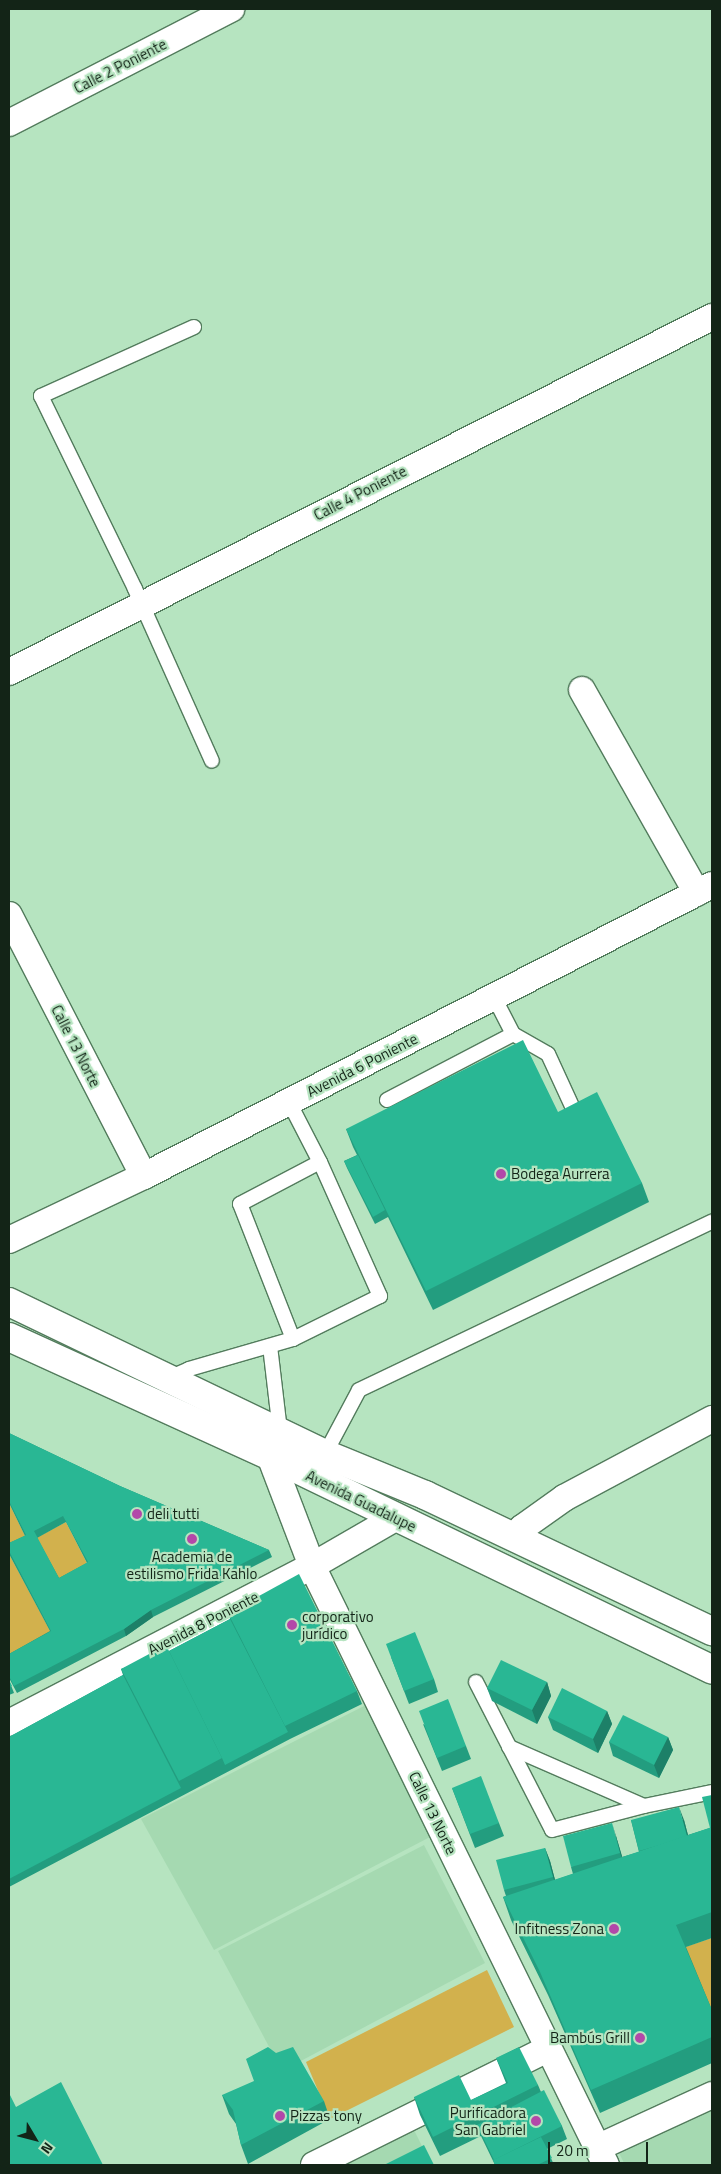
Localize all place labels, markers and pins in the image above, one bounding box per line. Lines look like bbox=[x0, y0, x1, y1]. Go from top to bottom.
place label: Bodega Aurrera bbox=[511, 1165, 610, 1183]
marker: Bodega Aurrera bbox=[495, 1168, 507, 1180]
place label: deli tutti bbox=[147, 1505, 200, 1523]
marker: deli tutti bbox=[131, 1508, 143, 1520]
marker: Academia de estilismo Frida Kahlo bbox=[186, 1533, 198, 1545]
place label: Academia de estilismo Frida Kahlo bbox=[127, 1547, 257, 1582]
place label: corporativo jurídico bbox=[302, 1607, 374, 1642]
marker: corporativo jurídico bbox=[286, 1619, 298, 1631]
place label: Infitness Zona bbox=[514, 1920, 604, 1938]
marker: Infitness Zona bbox=[608, 1923, 620, 1935]
place label: Bambús Grill bbox=[550, 2029, 630, 2047]
marker: Bambús Grill bbox=[634, 2032, 646, 2044]
place label: Purificadora San Gabriel bbox=[450, 2103, 526, 2138]
place label: Pizzas tony bbox=[290, 2107, 362, 2125]
marker: Pizzas tony bbox=[274, 2110, 286, 2122]
marker: Purificadora San Gabriel bbox=[530, 2115, 542, 2127]

